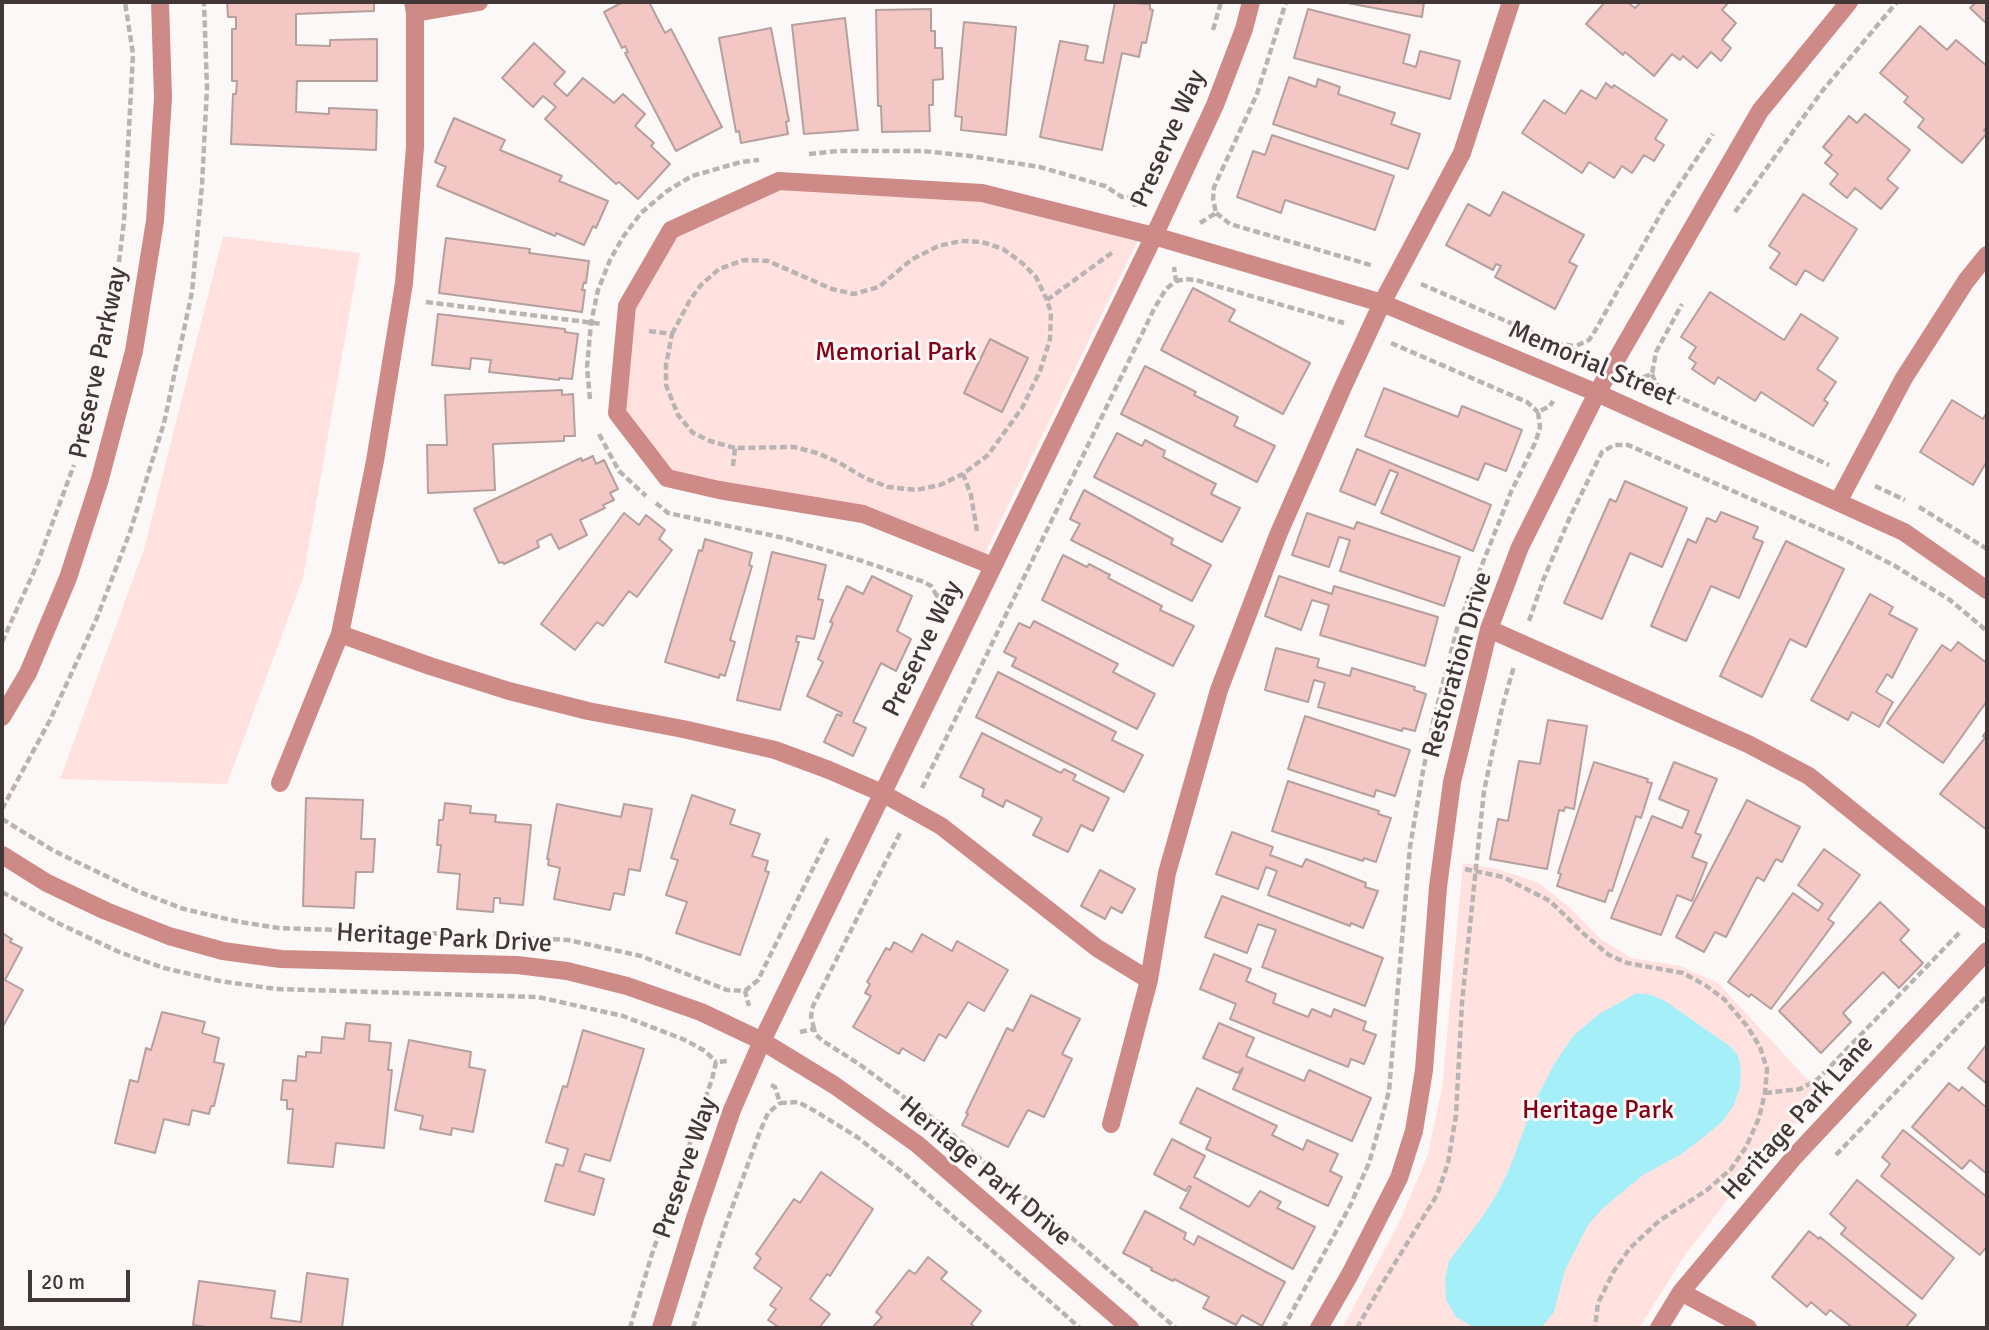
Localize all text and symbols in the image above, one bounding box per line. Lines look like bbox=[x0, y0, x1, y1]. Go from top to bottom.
street label: Preserve Way bbox=[1125, 65, 1213, 213]
street label: Preserve Parkway bbox=[63, 264, 135, 462]
street label: Memorial Street bbox=[1503, 315, 1681, 413]
park label: Memorial Park bbox=[815, 337, 977, 369]
street label: Restoration Drive bbox=[1417, 568, 1499, 762]
street label: Preserve Way bbox=[877, 576, 969, 722]
street label: Heritage Park Drive bbox=[335, 918, 553, 960]
street label: Heritage Park Lane bbox=[1716, 1029, 1880, 1207]
street label: Heritage Park Drive bbox=[892, 1091, 1078, 1253]
street label: Preserve Way bbox=[647, 1093, 725, 1243]
park label: Heritage Park bbox=[1522, 1095, 1674, 1127]
scale bar bbox=[32, 1256, 133, 1300]
text: 20 m bbox=[41, 1269, 85, 1295]

